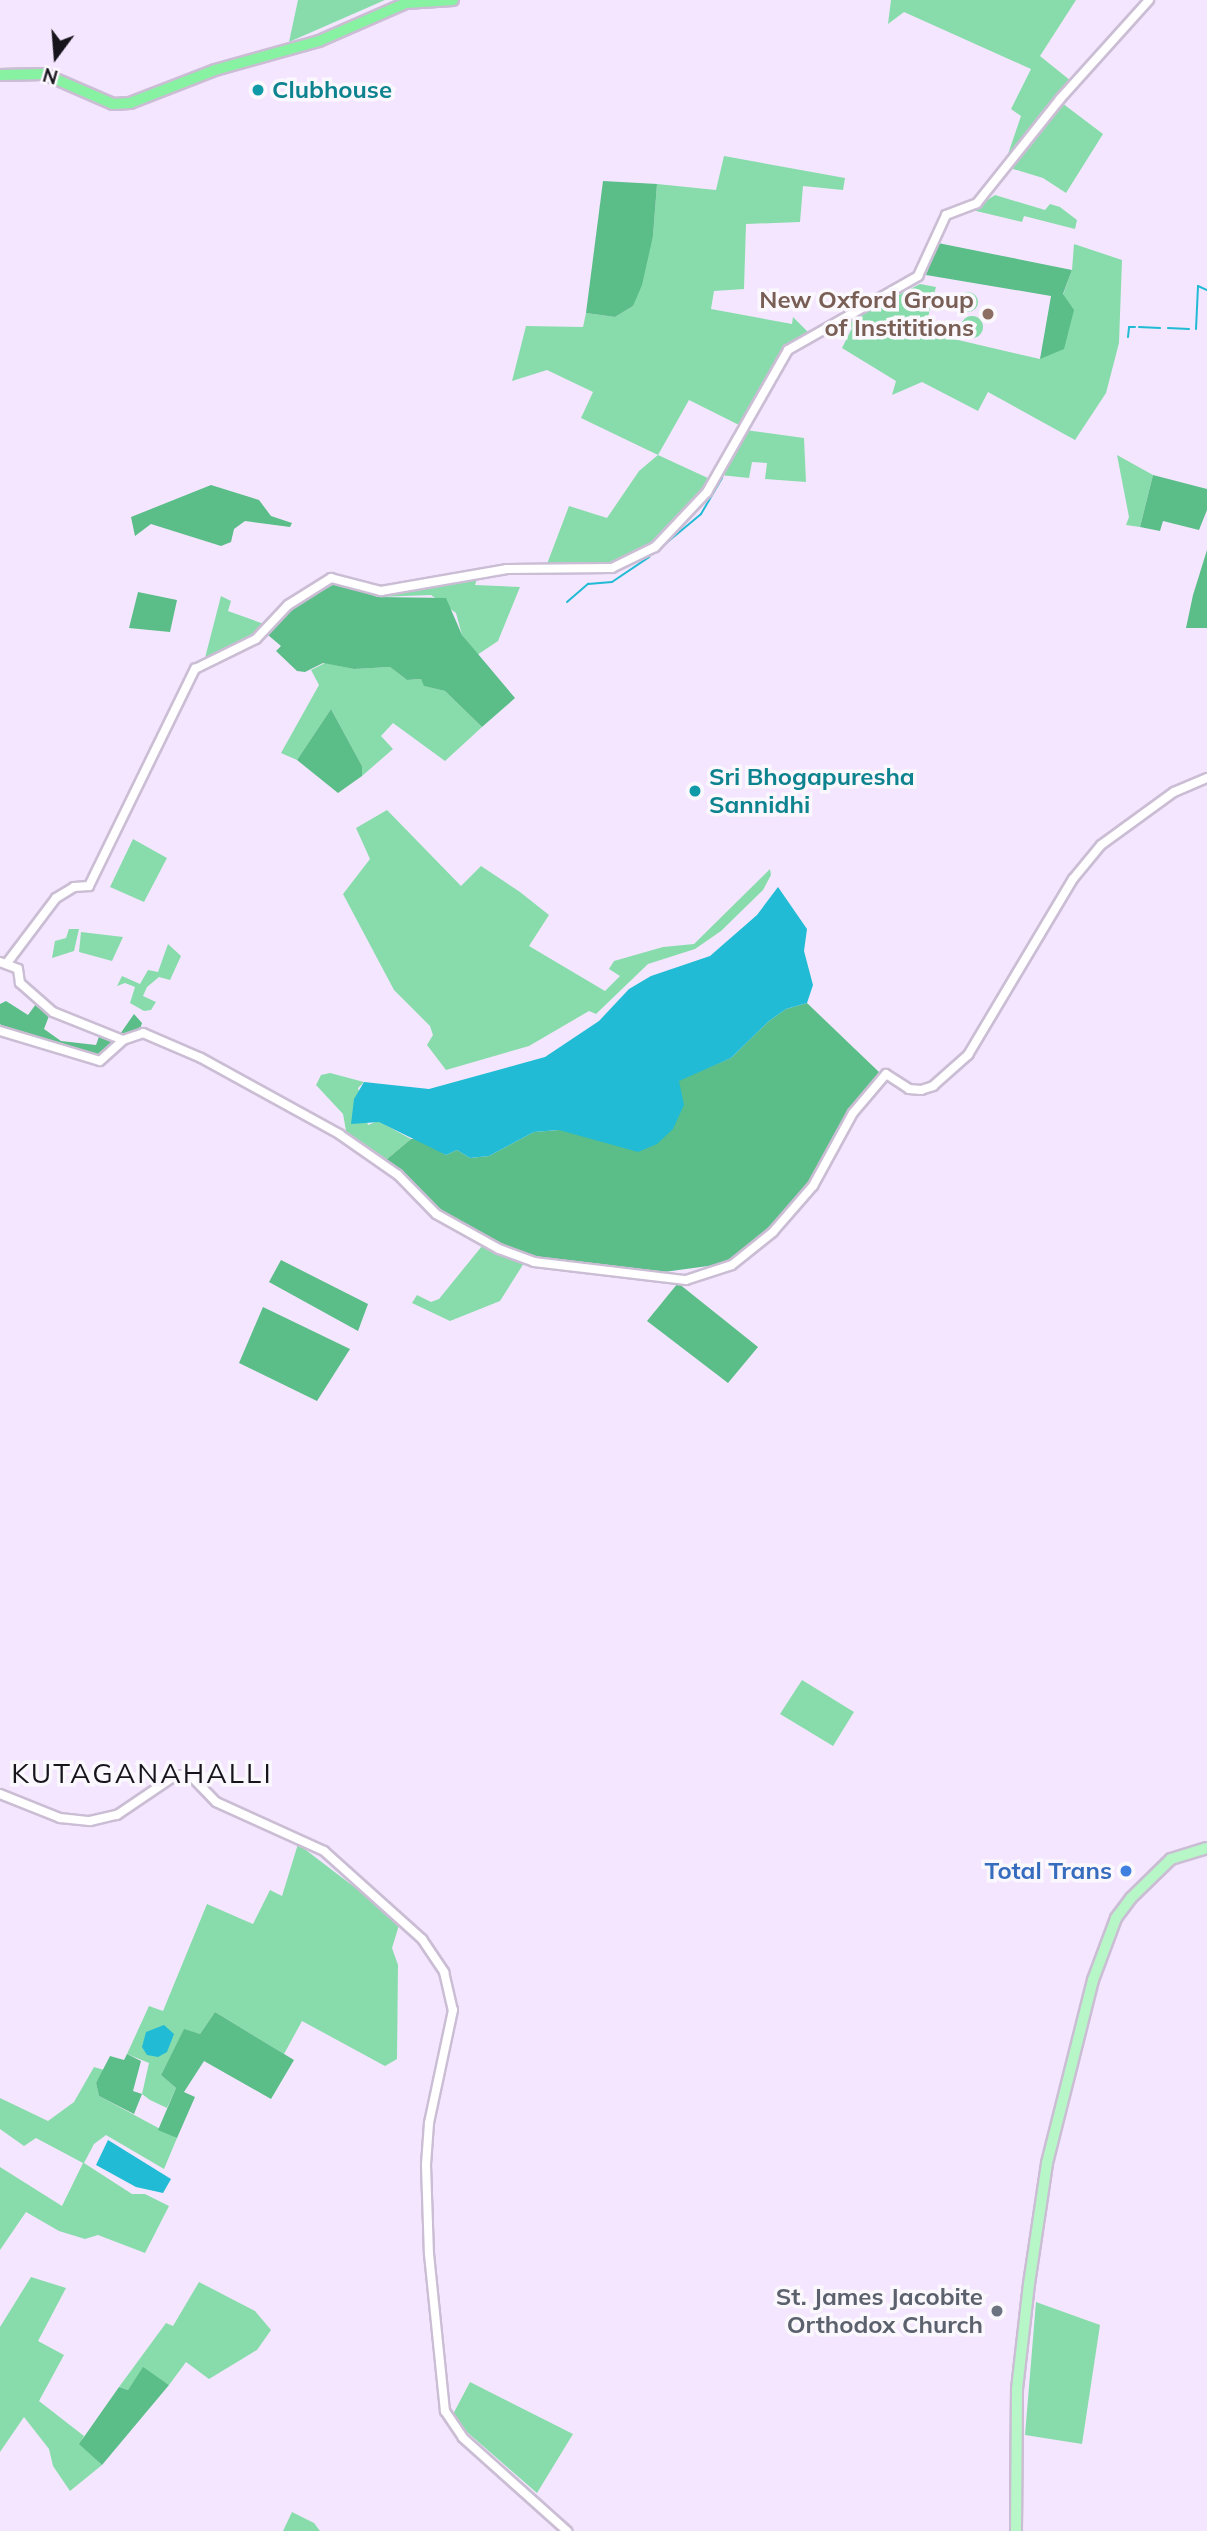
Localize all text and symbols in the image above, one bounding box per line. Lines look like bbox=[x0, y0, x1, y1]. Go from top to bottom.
north arrow bbox=[21, 21, 91, 91]
text: N bbox=[40, 63, 60, 90]
place label: Clubhouse bbox=[272, 76, 392, 104]
marker: Clubhouse bbox=[250, 82, 266, 98]
place label: New Oxford Group of Instititions bbox=[759, 286, 974, 342]
marker: New Oxford Group of Instititions bbox=[980, 306, 996, 322]
place label: Sri Bhogapuresha Sannidhi bbox=[709, 763, 915, 819]
marker: Sri Bhogapuresha Sannidhi bbox=[687, 783, 703, 799]
district label: KUTAGANAHALLI bbox=[13, 1756, 271, 1790]
place label: Total Trans bbox=[984, 1857, 1112, 1885]
marker: Total Trans bbox=[1118, 1863, 1134, 1879]
place label: St. James Jacobite Orthodox Church bbox=[776, 2283, 983, 2339]
marker: St. James Jacobite Orthodox Church bbox=[989, 2303, 1005, 2319]

